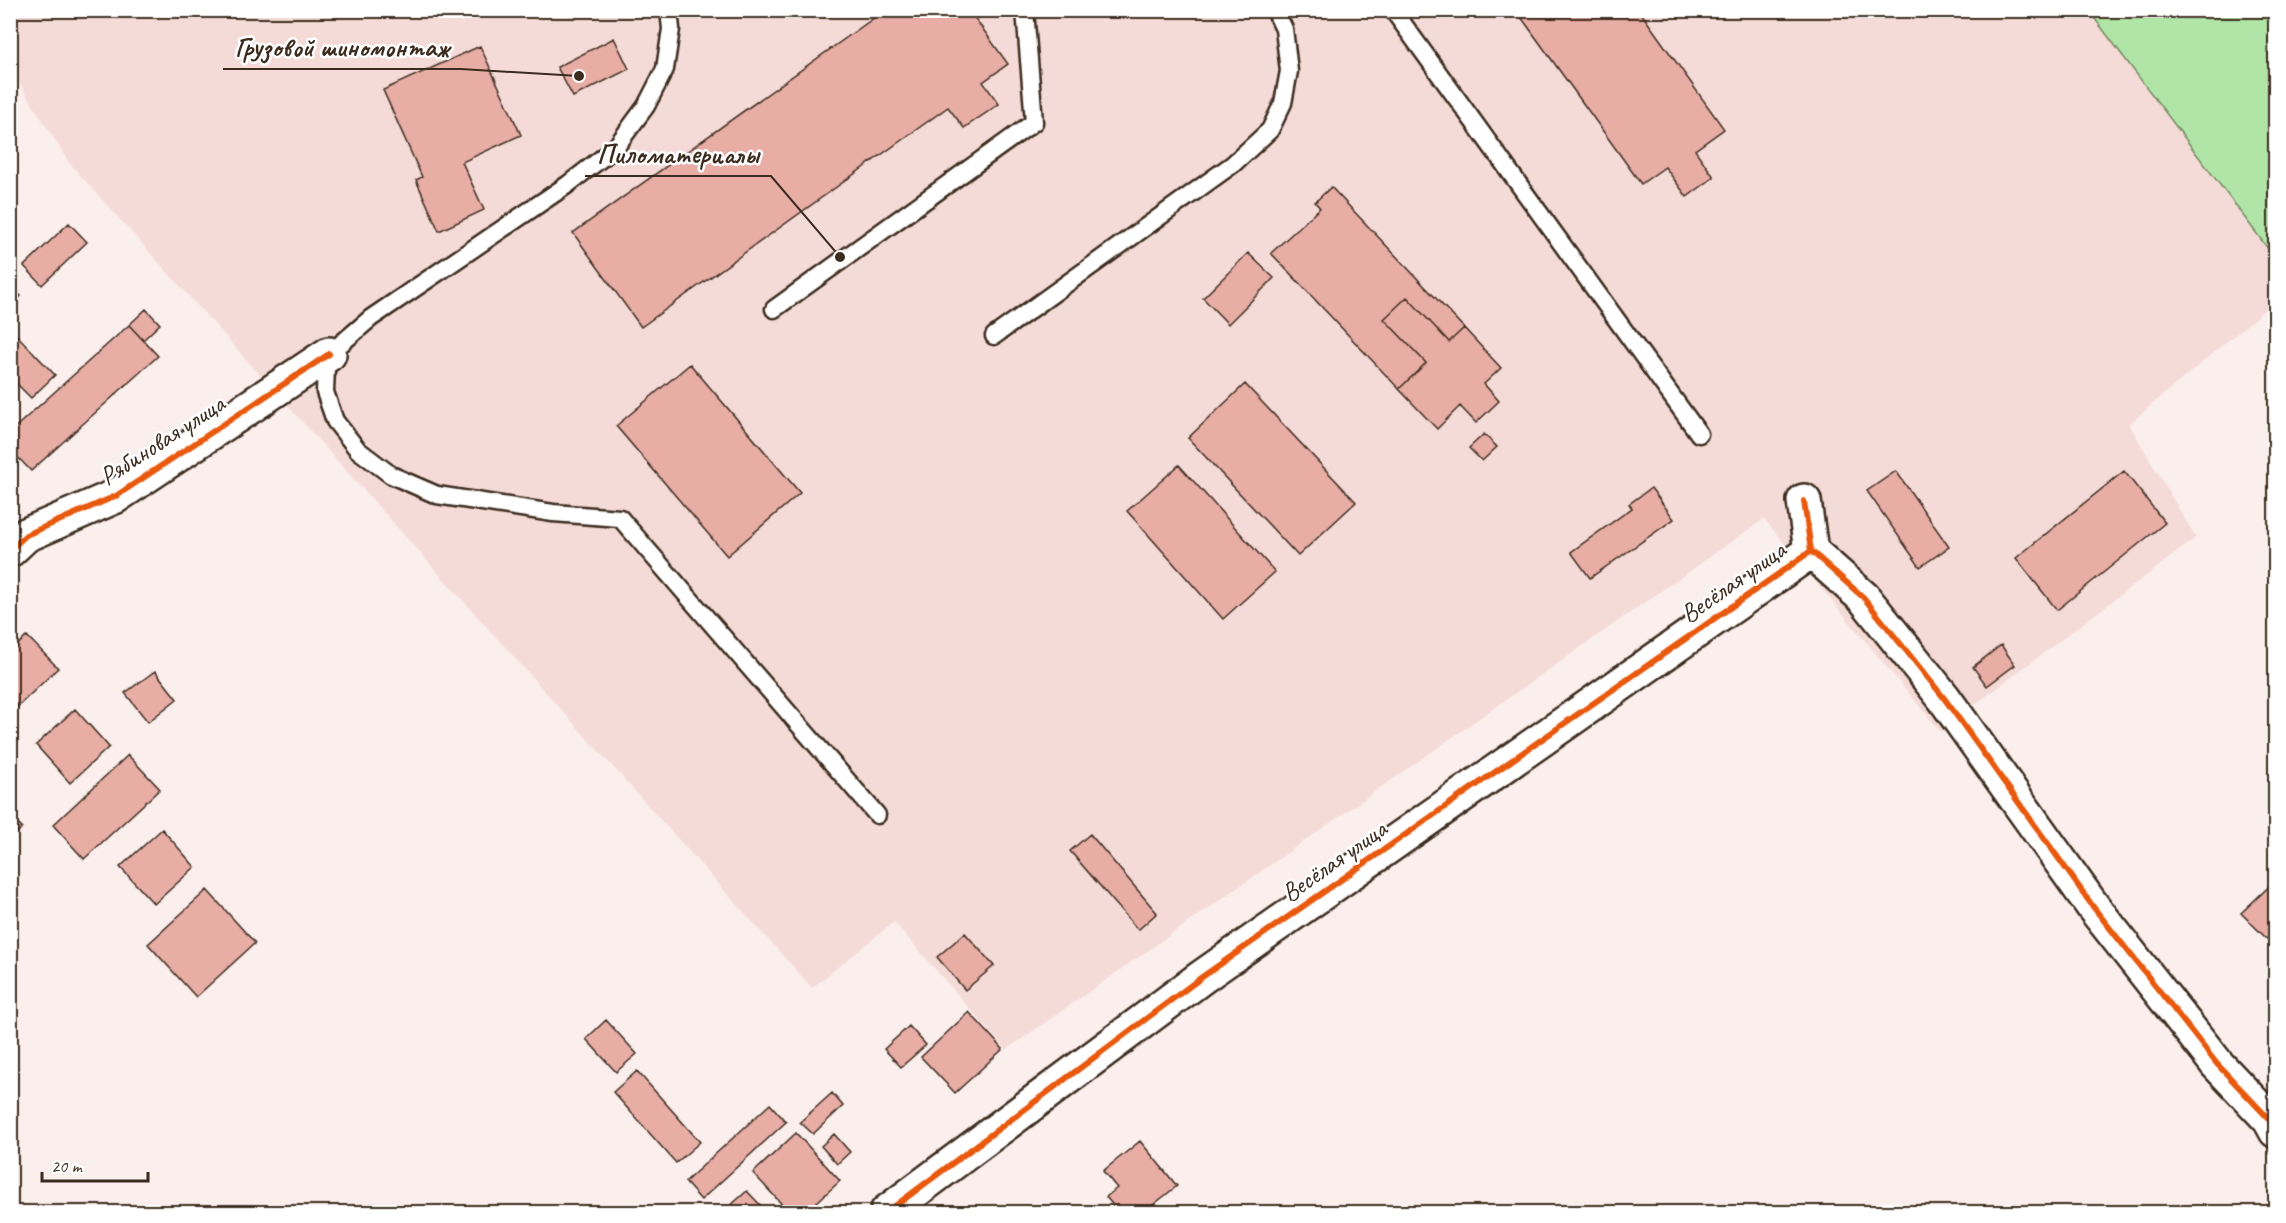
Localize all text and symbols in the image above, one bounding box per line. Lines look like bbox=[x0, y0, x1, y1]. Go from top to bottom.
callout: Грузовой шиномонтаж bbox=[223, 24, 461, 69]
text: Грузовой шиномонтаж bbox=[235, 30, 453, 64]
callout: Пиломатериалы bbox=[585, 131, 771, 176]
text: Пиломатериалы bbox=[597, 137, 761, 171]
street label: Рябиновая улица bbox=[93, 386, 232, 493]
street label: Весёлая улица bbox=[1674, 533, 1793, 630]
street label: Весёлая улица bbox=[1275, 812, 1394, 909]
scale bar bbox=[42, 1145, 148, 1183]
text: 20 m bbox=[51, 1155, 84, 1177]

